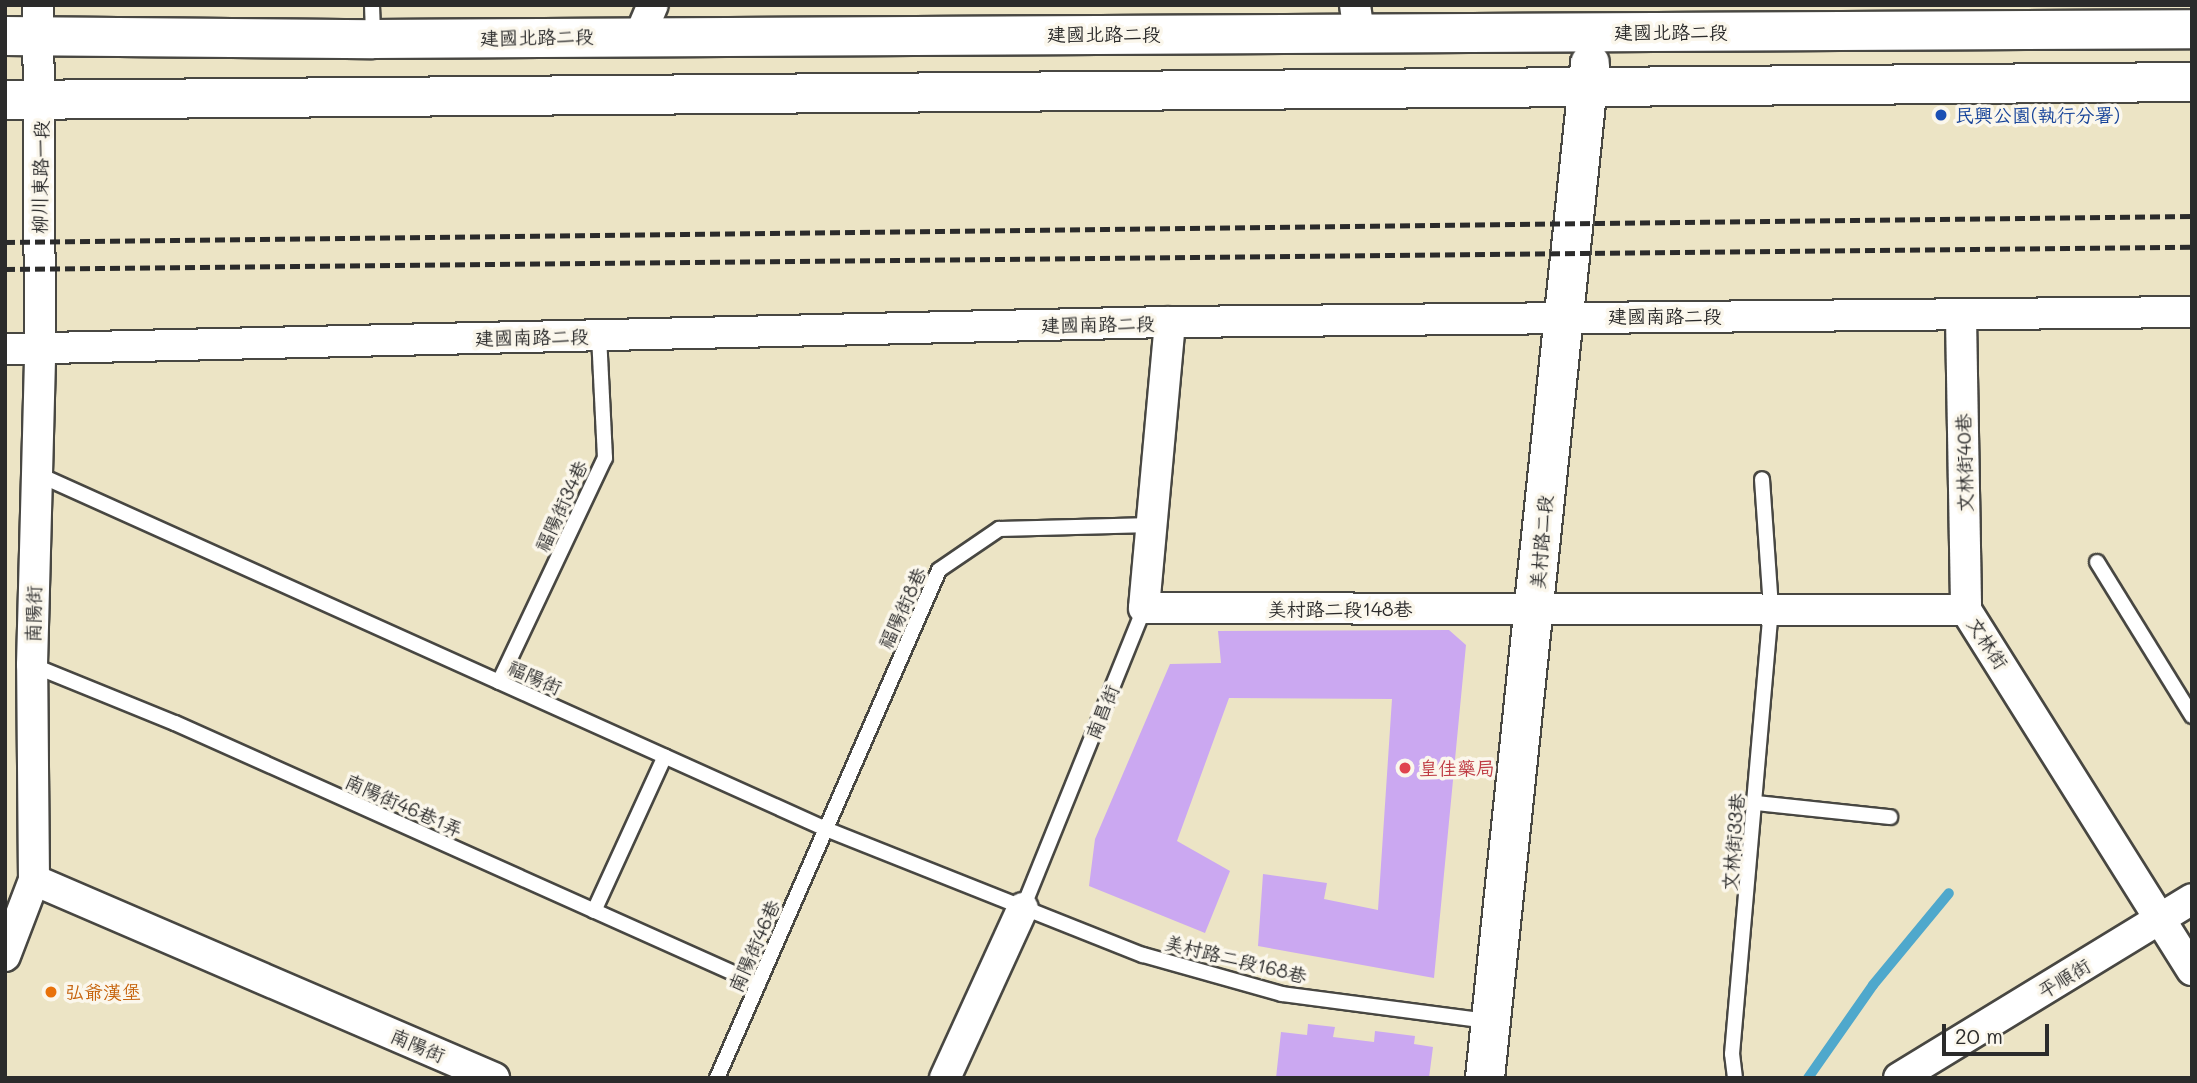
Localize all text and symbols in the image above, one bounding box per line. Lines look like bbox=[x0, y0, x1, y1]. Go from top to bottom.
street label: 建國北路二段 bbox=[1614, 21, 1728, 43]
street label: 建國北路二段 bbox=[1047, 23, 1161, 45]
street label: 建國北路二段 bbox=[480, 25, 594, 49]
place label: 民興公園(執行分署) bbox=[1955, 104, 2120, 126]
marker: 民興公園(執行分署) bbox=[1933, 107, 1949, 123]
street label: 柳川東路一段 bbox=[28, 120, 52, 234]
street label: 建國南路二段 bbox=[1608, 305, 1722, 327]
street label: 建國南路二段 bbox=[1041, 312, 1155, 336]
street label: 建國南路二段 bbox=[475, 325, 589, 349]
street label: 文林街40巷 bbox=[1952, 413, 1976, 513]
street label: 福陽街34巷 bbox=[530, 457, 592, 555]
street label: 美村路二段 bbox=[1526, 494, 1556, 590]
street label: 福陽街8巷 bbox=[873, 564, 931, 652]
street label: 南陽街 bbox=[21, 585, 45, 643]
street label: 美村路二段148巷 bbox=[1267, 598, 1413, 620]
street label: 文林街 bbox=[1963, 613, 2013, 673]
street label: 福陽街 bbox=[504, 655, 566, 699]
street label: 南昌街 bbox=[1081, 681, 1123, 743]
place label: 皇佳藥局 bbox=[1419, 757, 1495, 779]
marker: 皇佳藥局 bbox=[1397, 760, 1413, 776]
street label: 南陽街46巷1弄 bbox=[342, 769, 466, 841]
street label: 文林街33巷 bbox=[1717, 792, 1749, 892]
street label: 南陽街46巷 bbox=[724, 896, 784, 996]
street label: 美村路二段168巷 bbox=[1163, 930, 1309, 988]
street label: 平順街 bbox=[2034, 954, 2094, 1002]
place label: 弘爺漢堡 bbox=[65, 981, 141, 1003]
marker: 弘爺漢堡 bbox=[43, 984, 59, 1000]
scale bar bbox=[1945, 1010, 2052, 1054]
text: 20 m bbox=[1955, 1022, 2003, 1049]
street label: 南陽街 bbox=[387, 1023, 449, 1067]

